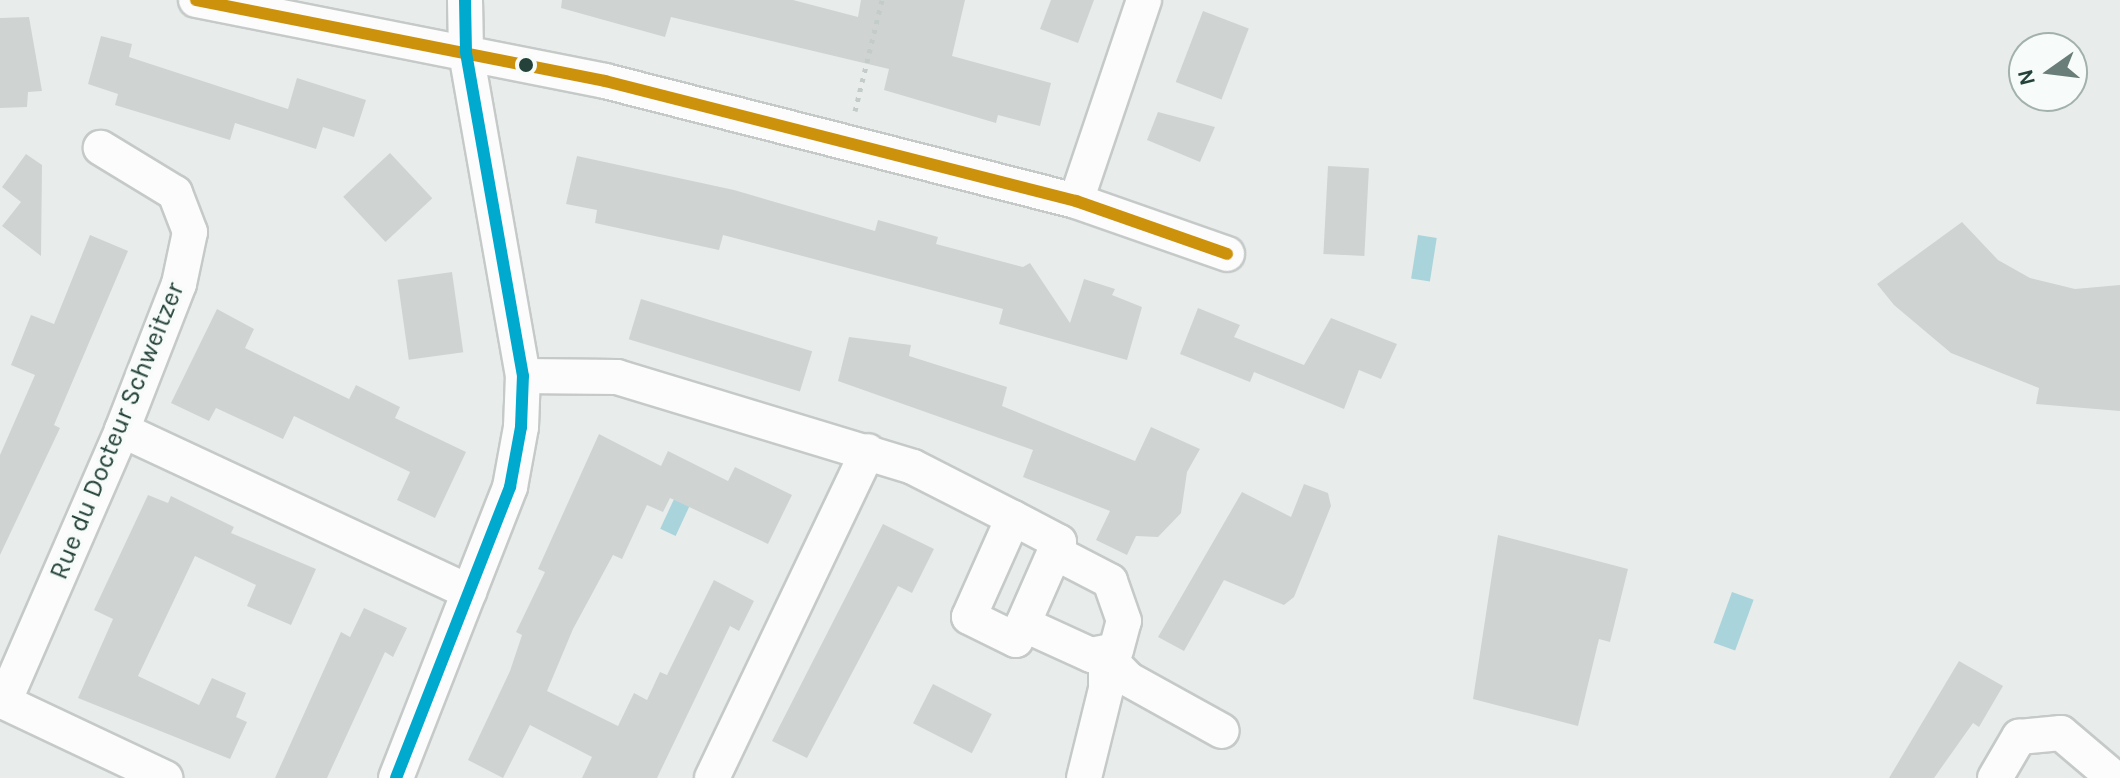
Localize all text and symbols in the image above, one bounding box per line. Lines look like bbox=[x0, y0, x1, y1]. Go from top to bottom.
north arrow bbox=[2008, 32, 2088, 112]
unlabelled marker bbox=[518, 57, 534, 73]
text: N bbox=[2012, 67, 2041, 88]
street label: Rue du Docteur Schweitzer bbox=[43, 278, 191, 584]

